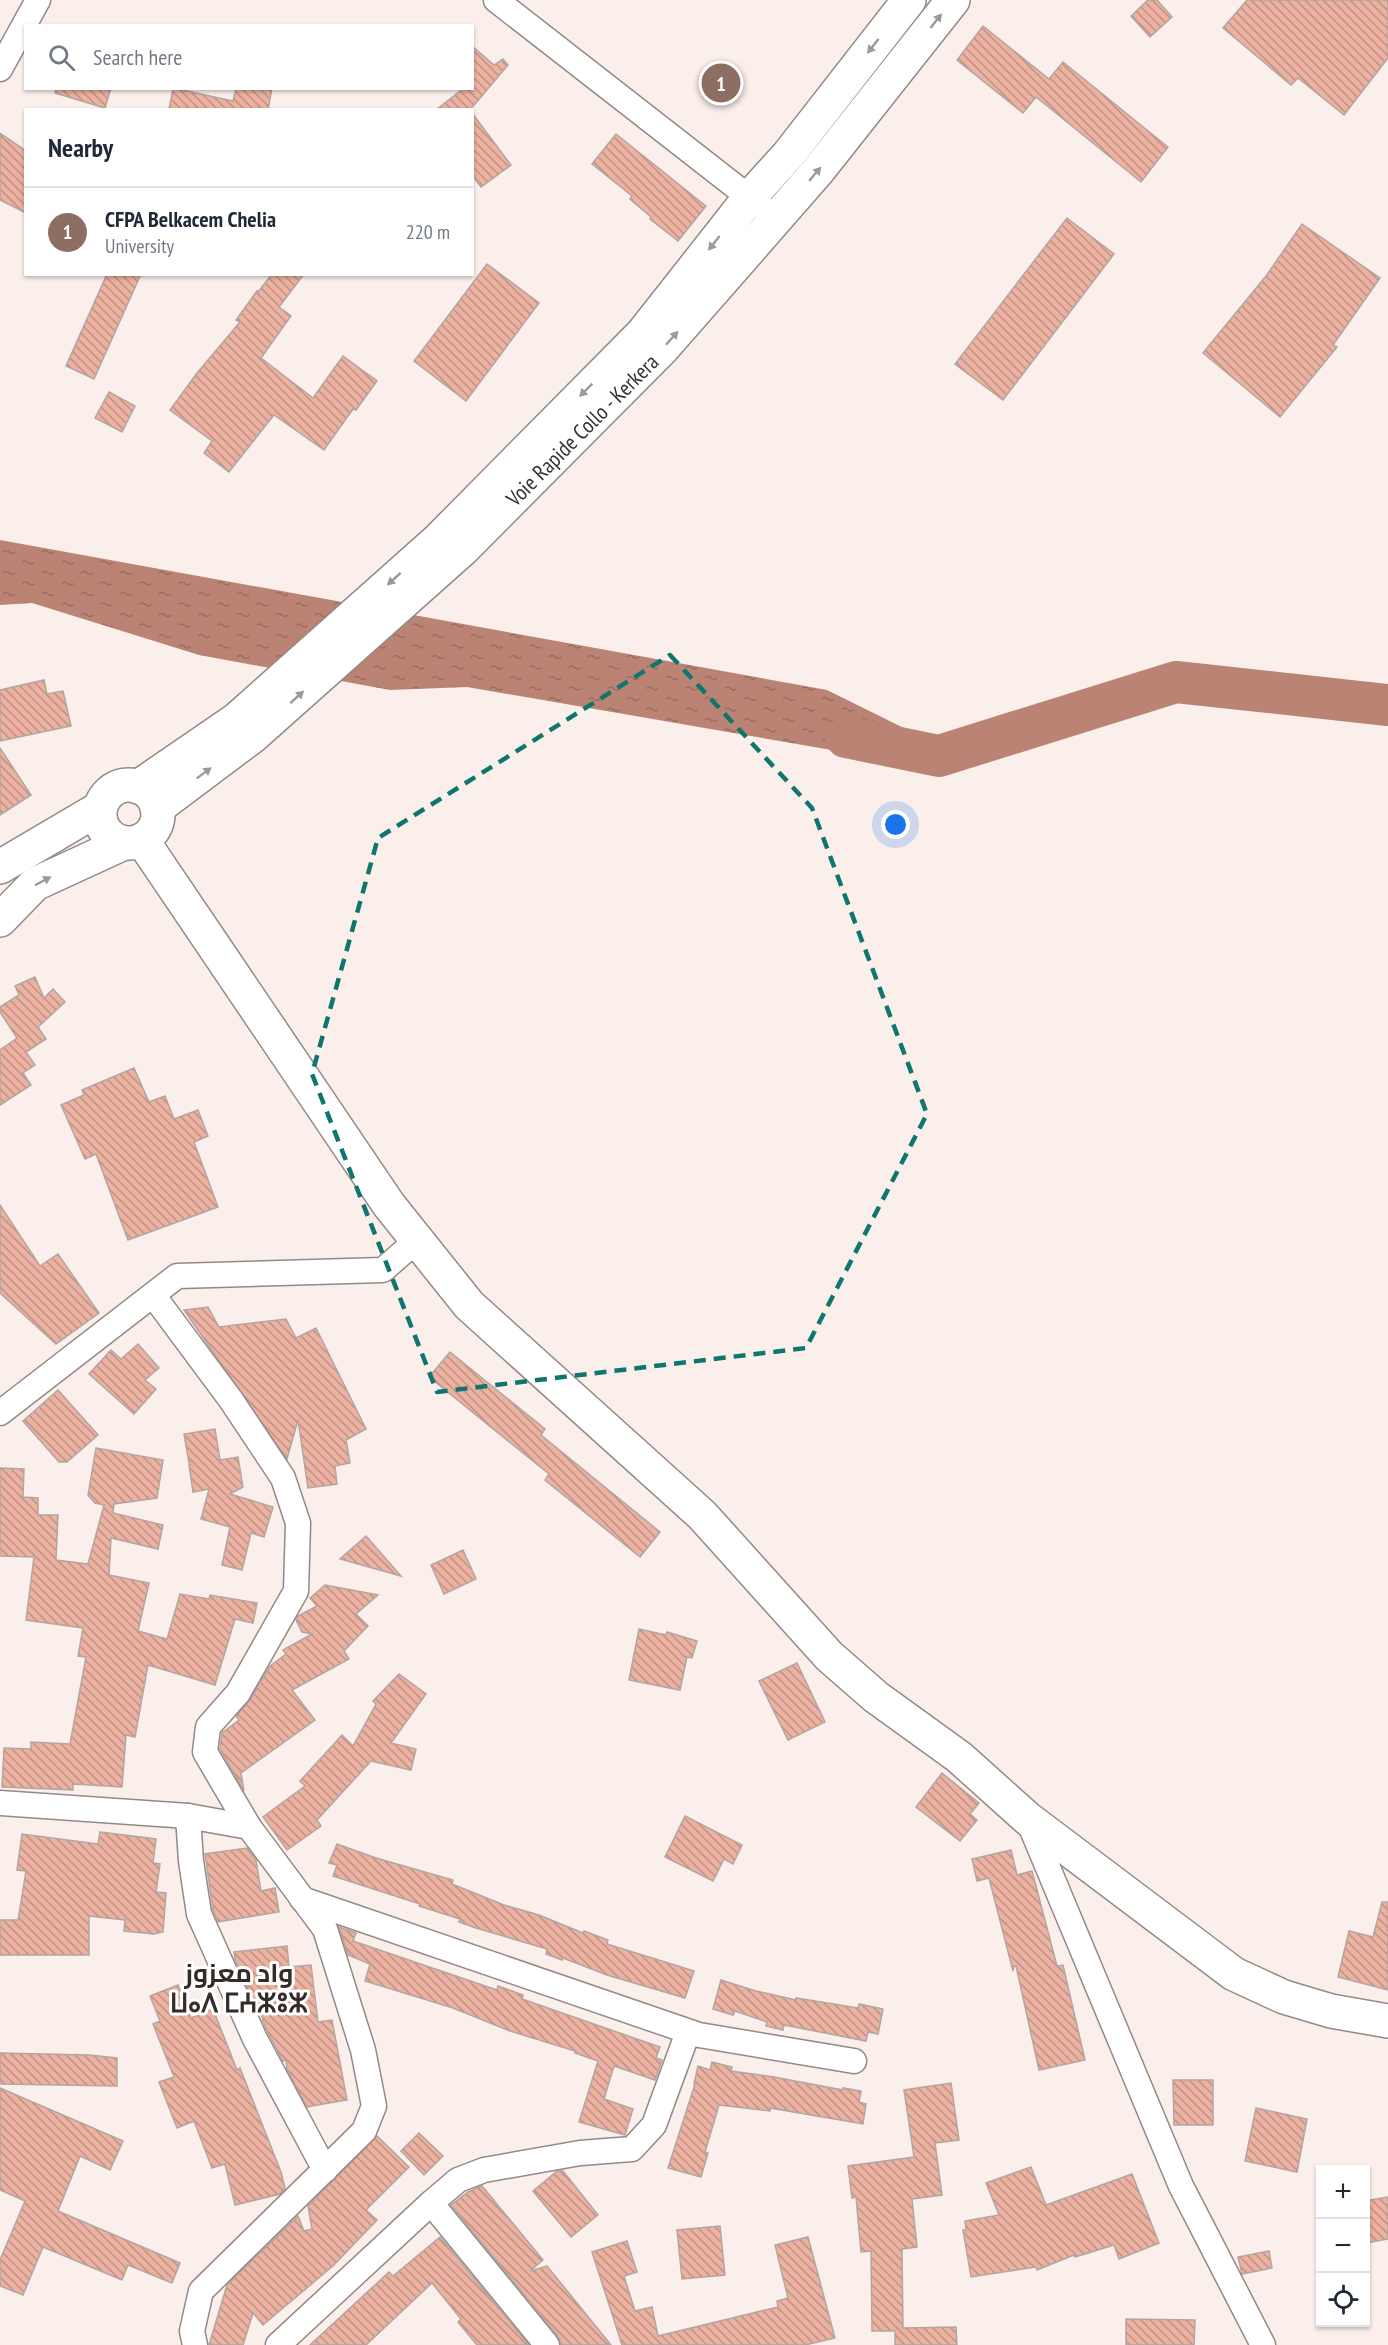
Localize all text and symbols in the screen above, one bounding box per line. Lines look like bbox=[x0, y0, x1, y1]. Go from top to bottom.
one-way arrow bbox=[929, 14, 941, 29]
search box bbox=[24, 24, 474, 90]
one-way arrow bbox=[867, 38, 880, 54]
icon: search bbox=[45, 41, 78, 74]
text: Search here bbox=[93, 43, 182, 71]
pin: 1 bbox=[702, 60, 740, 106]
text: Nearby bbox=[48, 131, 113, 164]
one-way arrow bbox=[808, 167, 821, 182]
text: CFPA Belkacem Chelia bbox=[105, 205, 276, 233]
text: 1 bbox=[63, 219, 72, 245]
text: 220 m bbox=[406, 219, 450, 245]
text: University bbox=[105, 233, 174, 259]
one-way arrow bbox=[708, 235, 720, 251]
one-way arrow bbox=[666, 330, 679, 346]
street label: Voie Rapide Collo - Kerkera bbox=[499, 348, 664, 513]
one-way arrow bbox=[580, 383, 594, 397]
one-way arrow bbox=[387, 572, 402, 585]
one-way arrow bbox=[289, 691, 304, 704]
one-way arrow bbox=[197, 767, 212, 779]
your location bbox=[881, 810, 910, 839]
one-way arrow bbox=[35, 876, 52, 886]
district label: واد معزوز ⵡⴰⴷ ⵎⵄⵣⵓⵣ bbox=[170, 1956, 308, 2019]
map controls bbox=[1316, 2165, 1370, 2327]
button: + bbox=[1316, 2165, 1370, 2219]
button: − bbox=[1316, 2219, 1370, 2273]
button: locate bbox=[1316, 2273, 1370, 2327]

